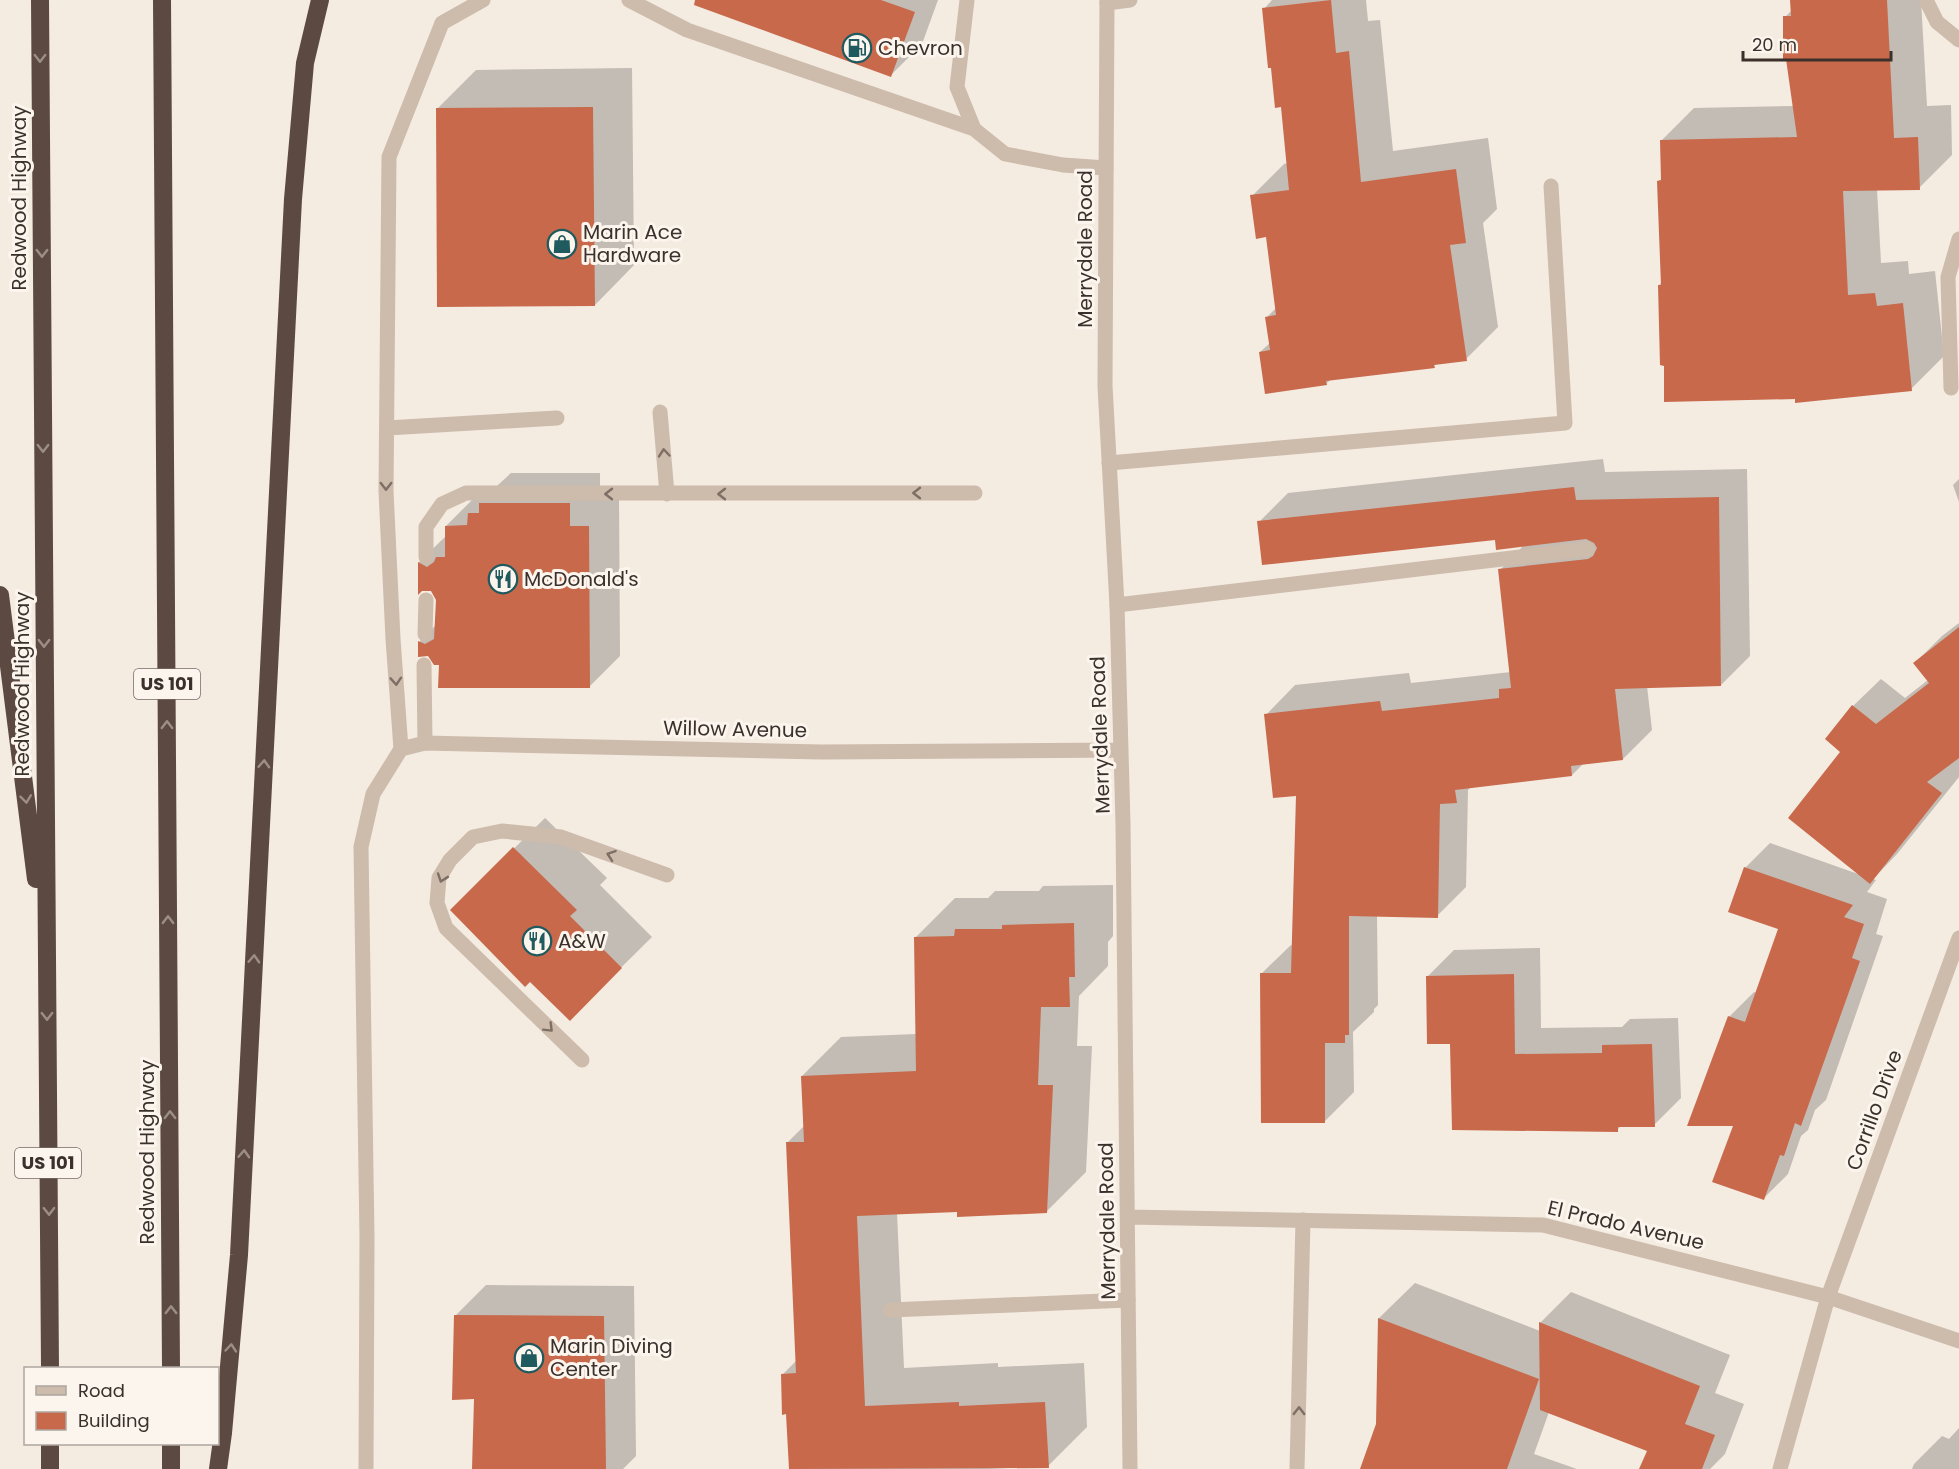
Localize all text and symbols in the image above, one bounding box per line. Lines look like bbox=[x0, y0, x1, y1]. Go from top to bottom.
scale bar bbox=[1743, 24, 1892, 62]
fuel station icon: Chevron bbox=[841, 32, 873, 64]
text: 20 m bbox=[1752, 32, 1797, 57]
place label: Chevron bbox=[878, 34, 963, 62]
one-way arrow bbox=[34, 54, 46, 63]
street label: Redwood Highway bbox=[5, 105, 33, 291]
street label: Merrydale Road bbox=[1071, 170, 1099, 328]
place label: Marin Ace Hardware bbox=[583, 218, 682, 269]
shop icon: Marin Ace Hardware bbox=[546, 228, 578, 260]
one-way arrow bbox=[36, 249, 48, 258]
one-way arrow bbox=[37, 444, 49, 453]
one-way arrow bbox=[658, 448, 671, 458]
one-way arrow bbox=[380, 482, 392, 491]
one-way arrow bbox=[912, 487, 921, 499]
one-way arrow bbox=[604, 488, 613, 500]
one-way arrow bbox=[717, 488, 726, 500]
restaurant icon: McDonald's bbox=[487, 563, 519, 595]
place label: McDonald's bbox=[524, 565, 639, 593]
street label: Redwood Highway bbox=[8, 591, 36, 777]
one-way arrow bbox=[38, 639, 50, 648]
street label: Merrydale Road bbox=[1083, 656, 1117, 814]
road number: US 101 bbox=[134, 669, 200, 699]
one-way arrow bbox=[389, 676, 402, 685]
street label: Willow Avenue bbox=[663, 714, 807, 744]
one-way arrow bbox=[161, 721, 173, 730]
one-way arrow bbox=[257, 760, 270, 769]
one-way arrow bbox=[20, 794, 32, 804]
one-way arrow bbox=[607, 850, 617, 863]
one-way arrow bbox=[436, 873, 449, 883]
one-way arrow bbox=[162, 916, 174, 925]
restaurant icon: A&W bbox=[521, 925, 553, 957]
place label: A&W bbox=[558, 927, 606, 955]
one-way arrow bbox=[247, 954, 260, 963]
one-way arrow bbox=[41, 1012, 53, 1021]
one-way arrow bbox=[541, 1020, 552, 1031]
street label: Corrillo Drive bbox=[1839, 1046, 1909, 1174]
street label: Redwood Highway bbox=[133, 1059, 161, 1245]
one-way arrow bbox=[163, 1111, 176, 1120]
street label: Merrydale Road bbox=[1092, 1142, 1122, 1300]
road number: US 101 bbox=[15, 1148, 81, 1178]
one-way arrow bbox=[237, 1149, 250, 1158]
street label: El Prado Avenue bbox=[1545, 1193, 1707, 1257]
one-way arrow bbox=[43, 1207, 55, 1216]
one-way arrow bbox=[165, 1306, 177, 1315]
place label: Marin Diving Center bbox=[550, 1332, 673, 1383]
shop icon: Marin Diving Center bbox=[513, 1342, 545, 1374]
one-way arrow bbox=[224, 1344, 237, 1353]
legend bbox=[24, 1367, 219, 1445]
text: Road bbox=[78, 1378, 125, 1403]
one-way arrow bbox=[1292, 1406, 1305, 1415]
text: Building bbox=[78, 1408, 150, 1433]

